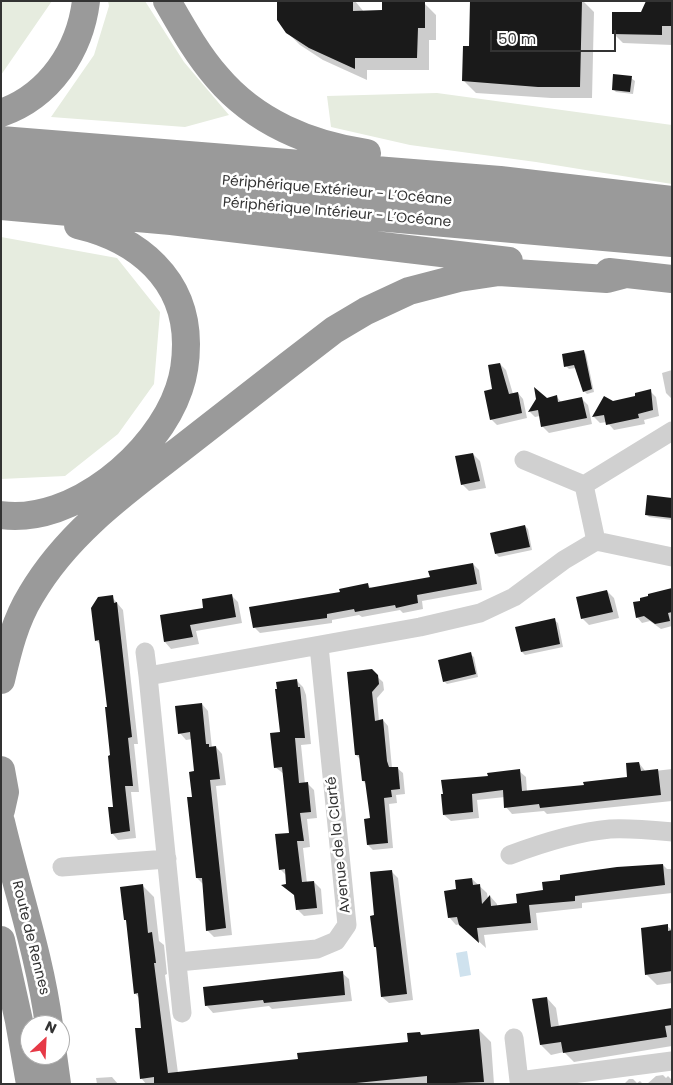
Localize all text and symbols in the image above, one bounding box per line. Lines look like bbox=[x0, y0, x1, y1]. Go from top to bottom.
scale bar bbox=[493, 20, 619, 52]
text: 50 m bbox=[498, 28, 536, 49]
street label: Périphérique Extérieur - L’Océane bbox=[221, 173, 453, 209]
street label: Périphérique Intérieur - L’Océane bbox=[222, 195, 452, 231]
street label: Avenue de la Clarté bbox=[323, 776, 355, 914]
street label: Route de Rennes bbox=[8, 879, 52, 997]
north arrow bbox=[20, 1015, 70, 1065]
text: N bbox=[42, 1016, 60, 1039]

